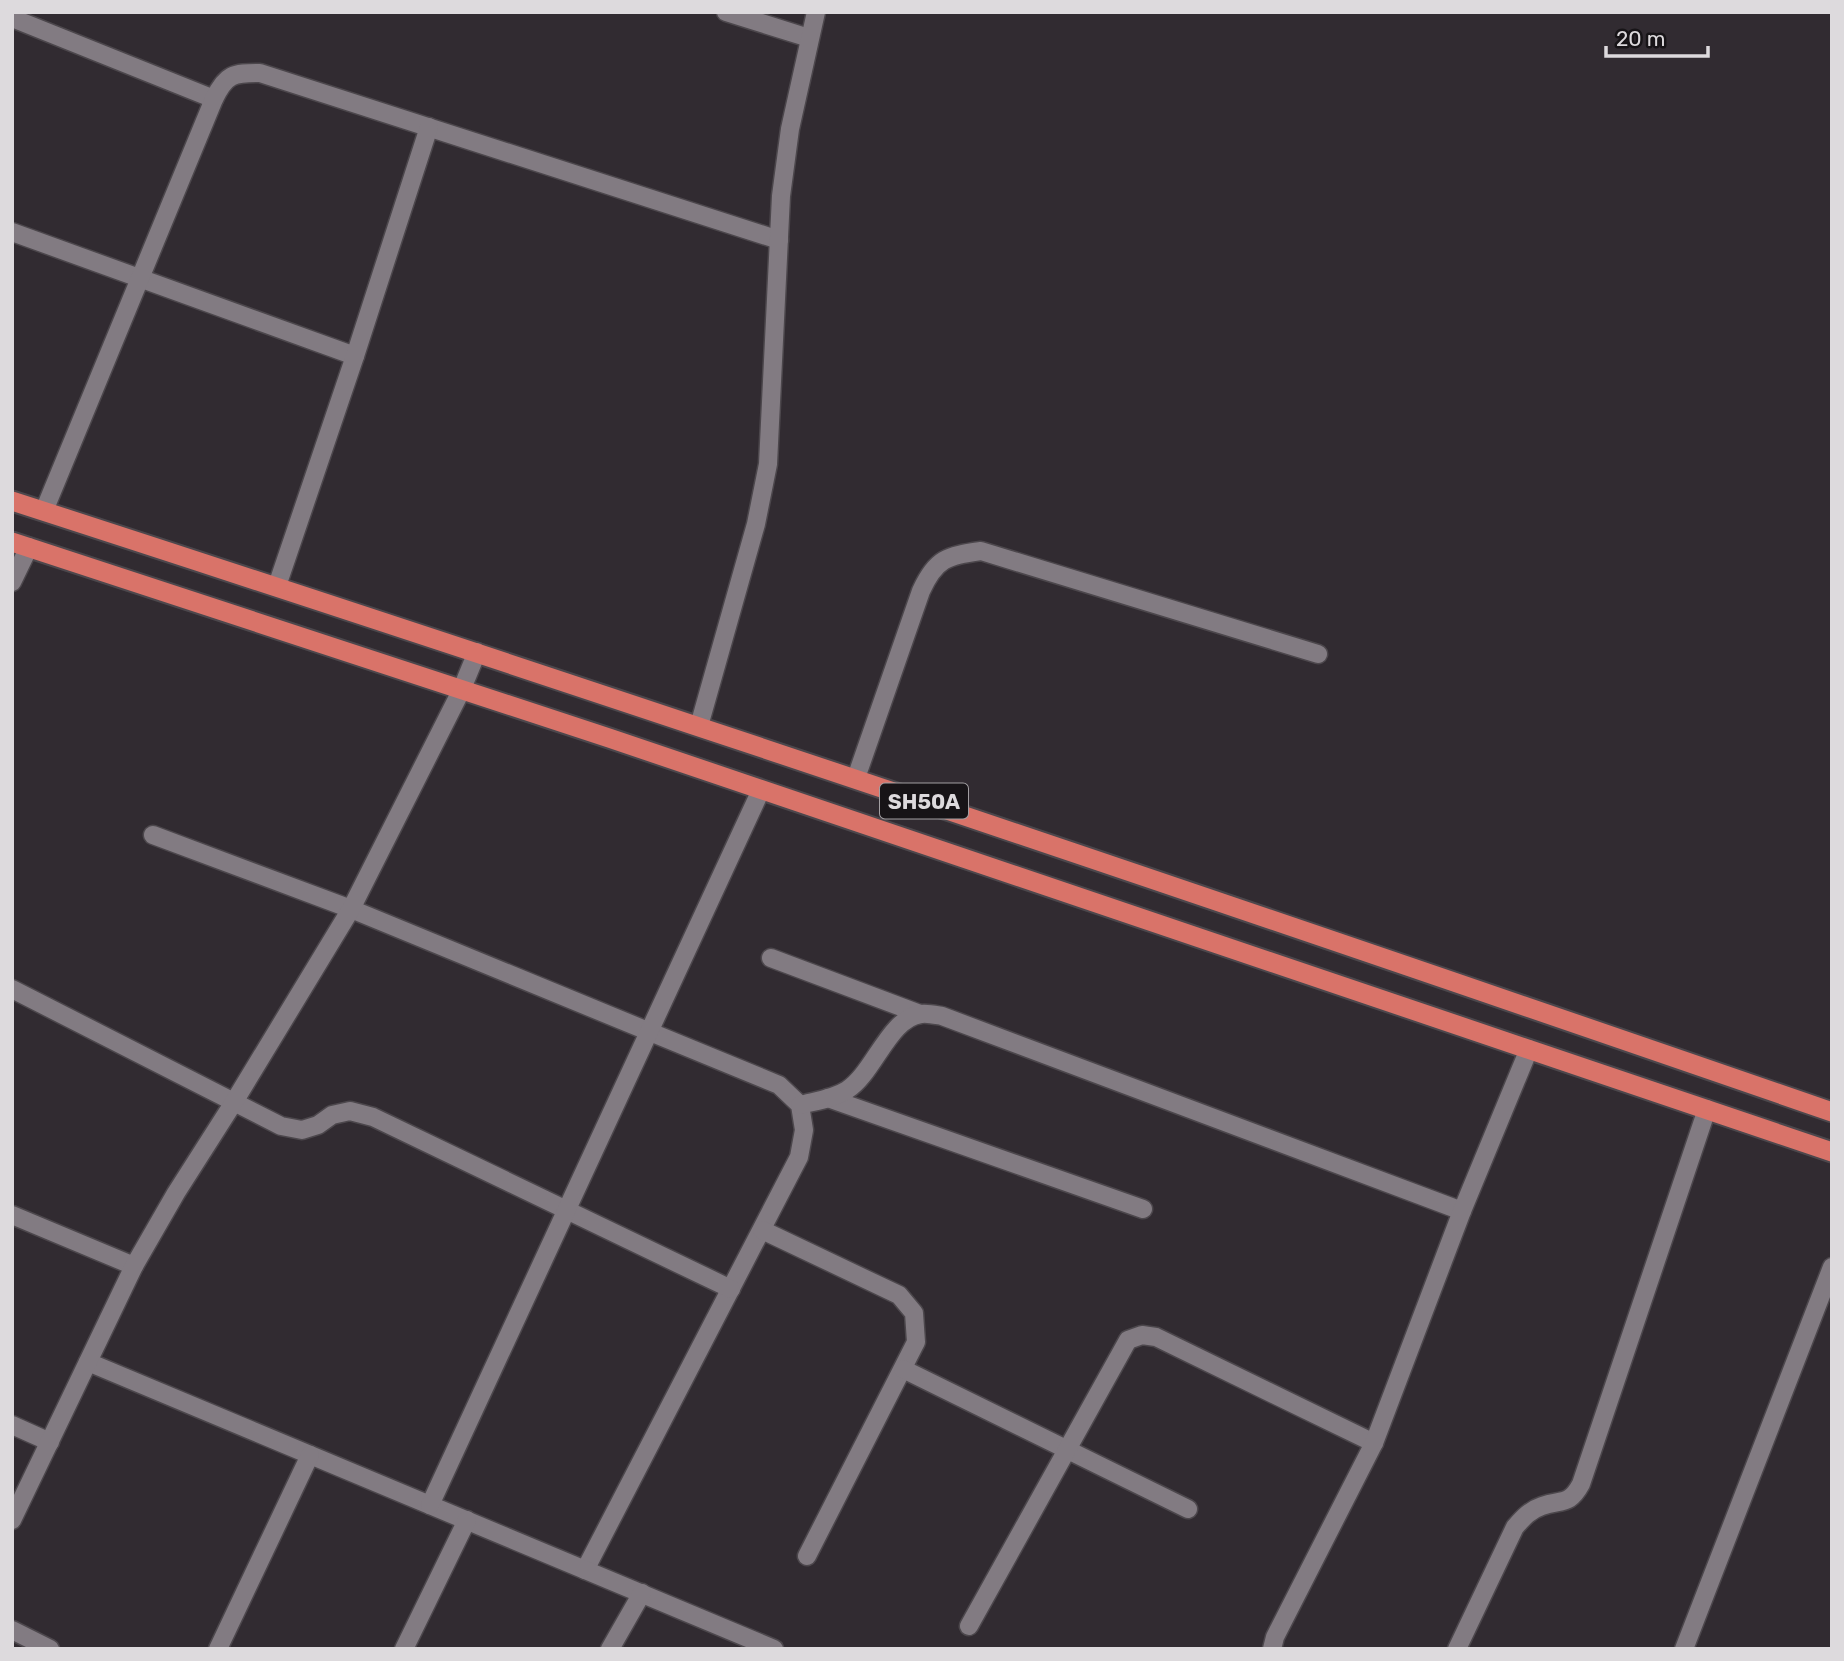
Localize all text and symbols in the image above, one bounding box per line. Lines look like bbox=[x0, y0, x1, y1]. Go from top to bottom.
scale bar bbox=[1606, 14, 1708, 58]
text: 20 m bbox=[1616, 26, 1665, 51]
road number: SH50A bbox=[880, 784, 968, 818]

